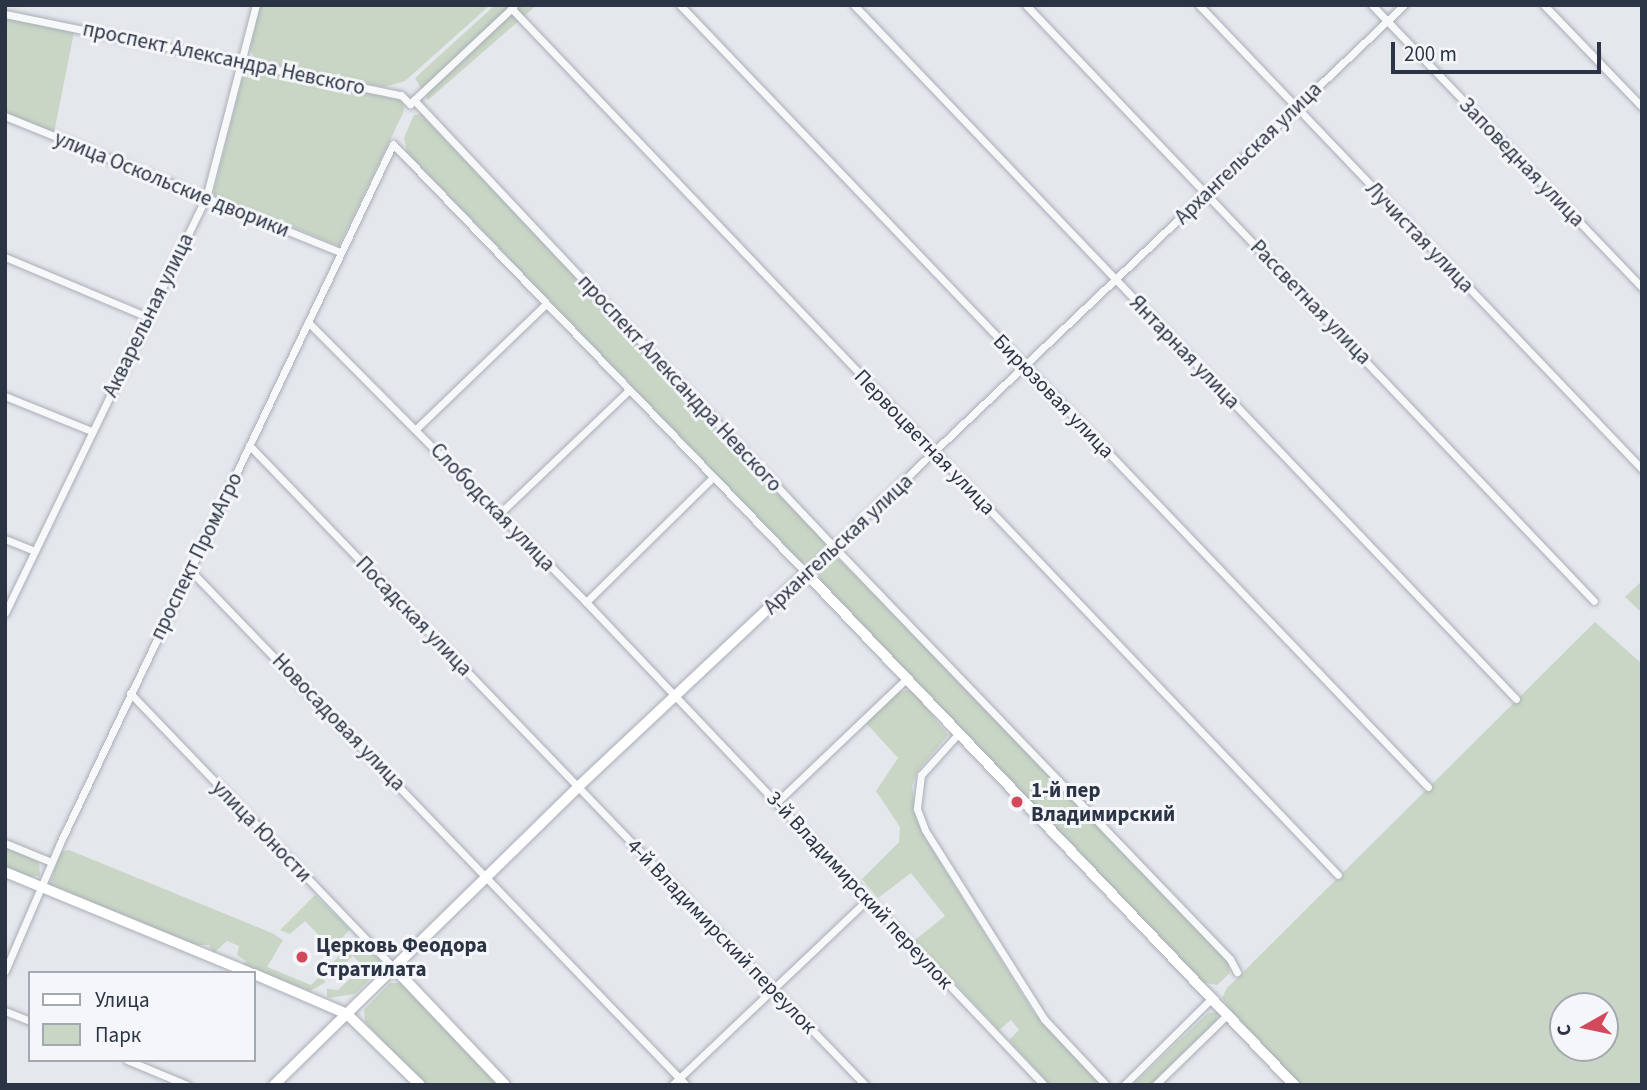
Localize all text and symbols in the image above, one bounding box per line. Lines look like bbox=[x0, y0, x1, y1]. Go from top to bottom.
street label: проспект Александра Невского bbox=[81, 16, 367, 100]
scale bar bbox=[1395, 28, 1605, 72]
text: 200 m bbox=[1404, 39, 1457, 69]
street label: Архангельская улица bbox=[1169, 76, 1327, 230]
street label: Заповедная улица bbox=[1454, 92, 1590, 232]
street label: улица Оскольские дворики bbox=[51, 125, 293, 243]
street label: Лучистая улица bbox=[1361, 176, 1479, 298]
street label: Акварельная улица bbox=[97, 229, 199, 401]
street label: Рассветная улица bbox=[1245, 235, 1377, 369]
street label: проспект Александра Невского bbox=[573, 269, 787, 497]
street label: Янтарная улица bbox=[1125, 290, 1245, 414]
street label: Бирюзовая улица bbox=[988, 329, 1120, 463]
street label: Первоцветная улица bbox=[849, 364, 1001, 520]
street label: Слободская улица bbox=[425, 437, 561, 577]
street label: проспект ПромАгро bbox=[145, 468, 247, 644]
street label: Архангельская улица bbox=[758, 469, 918, 619]
street label: Посадская улица bbox=[351, 551, 477, 681]
street label: Новосадовая улица bbox=[267, 648, 411, 796]
street label: улица Юности bbox=[207, 775, 317, 887]
place label: 1-й пер Владимирский bbox=[1031, 777, 1175, 827]
street label: 3-й Владимирский переулок bbox=[762, 786, 958, 994]
marker: 1-й пер Владимирский bbox=[1009, 794, 1025, 810]
street label: 4-й Владимирский переулок bbox=[622, 833, 822, 1039]
place label: Церковь Феодора Стратилата bbox=[316, 932, 487, 982]
marker: Церковь Феодора Стратилата bbox=[294, 949, 310, 965]
legend bbox=[28, 971, 256, 1062]
text: Улица bbox=[95, 985, 150, 1015]
north arrow bbox=[1549, 992, 1619, 1062]
text: Парк bbox=[95, 1020, 141, 1050]
text: С bbox=[1551, 1022, 1579, 1038]

